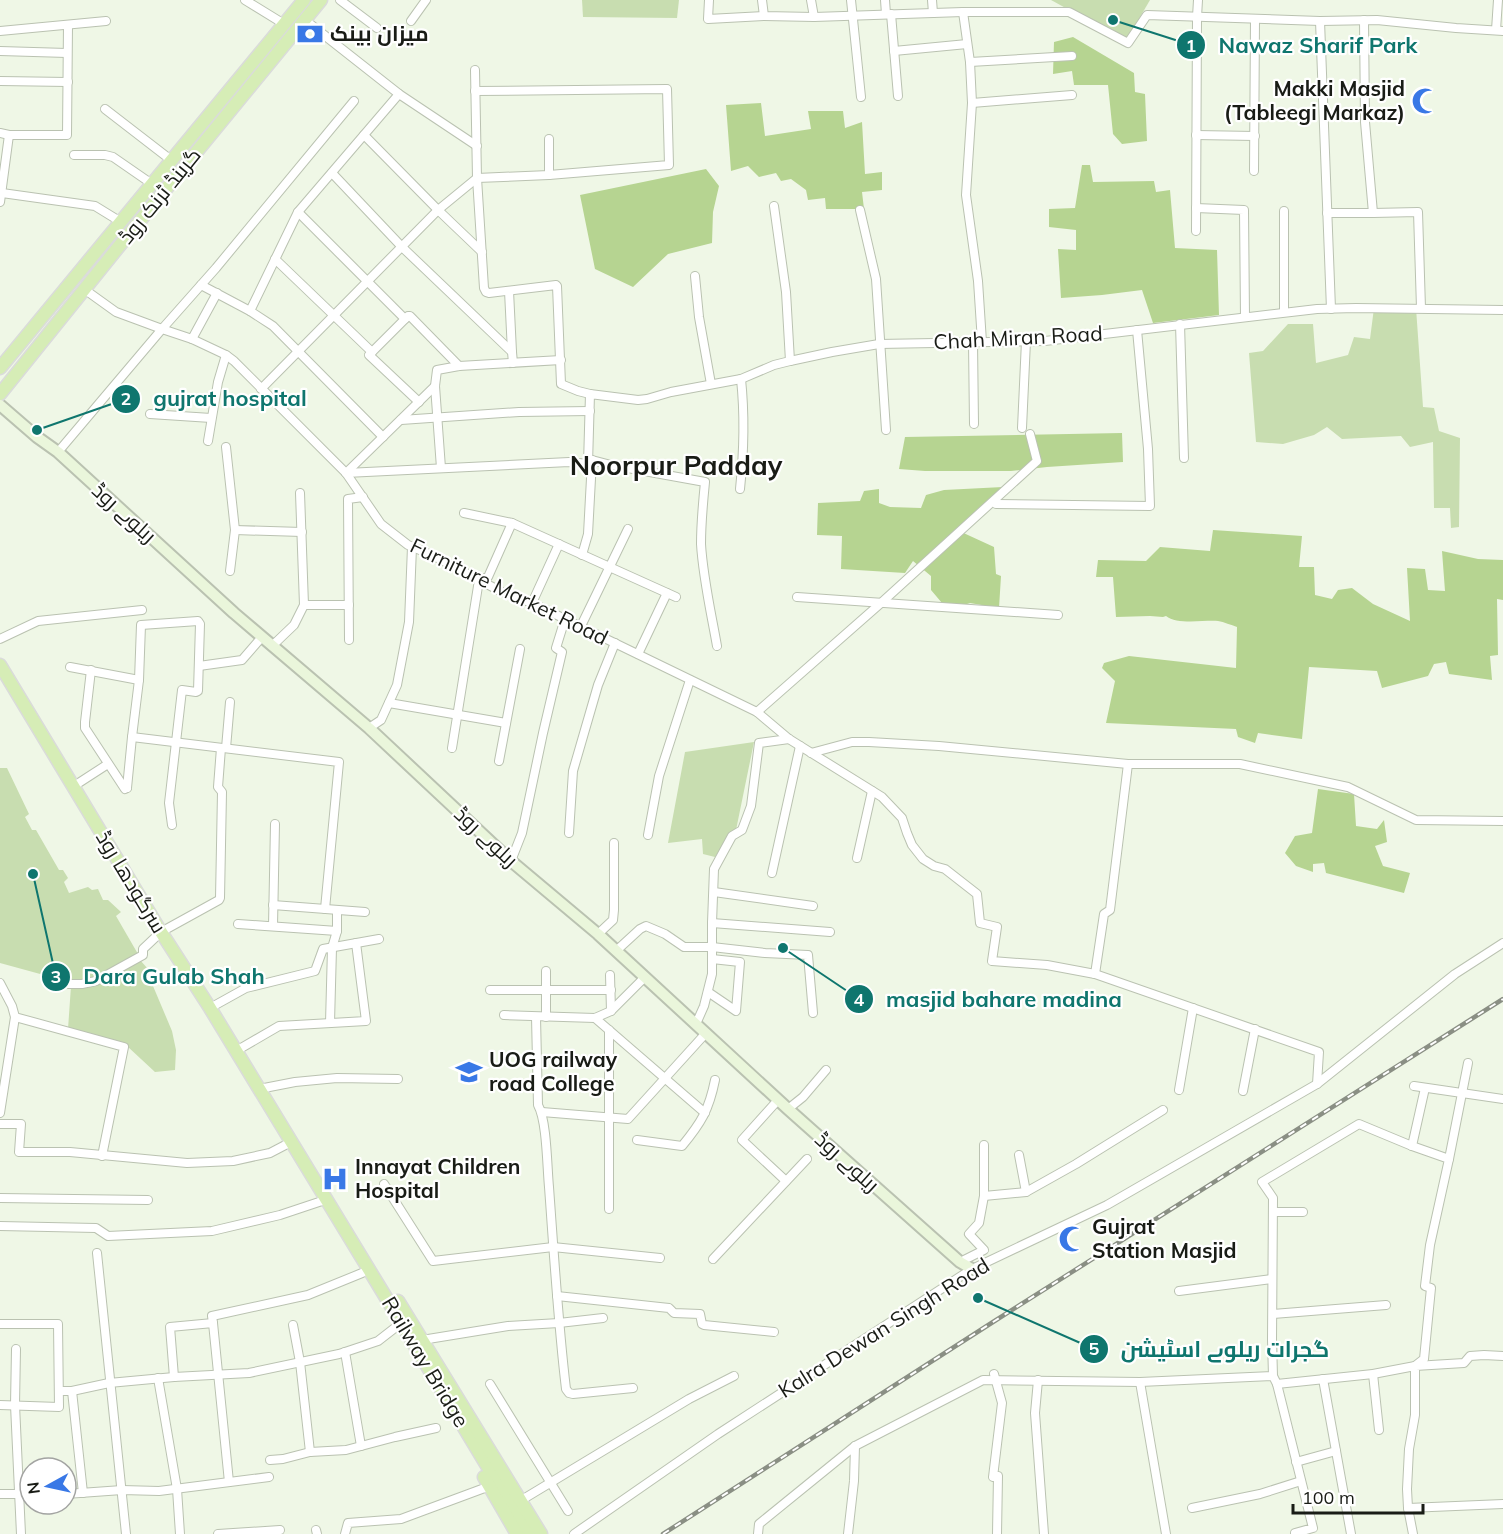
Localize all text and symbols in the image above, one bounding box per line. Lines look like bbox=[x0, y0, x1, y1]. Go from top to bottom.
bank icon: میزان بینک bbox=[295, 19, 325, 49]
place label: میزان بینک bbox=[330, 20, 429, 46]
callout: Nawaz Sharif Park bbox=[1176, 25, 1429, 65]
text: Nawaz Sharif Park bbox=[1219, 31, 1418, 59]
text: 1 bbox=[1186, 34, 1196, 57]
place label: Makki Masjid (Tableegi Markaz) bbox=[1224, 75, 1405, 125]
mosque icon: Makki Masjid (Tableegi Markaz) bbox=[1410, 86, 1440, 116]
street label: گرینڈ ٹرنک روڈ bbox=[113, 142, 206, 249]
street label: Chah Miran Road bbox=[933, 320, 1103, 354]
callout: gujrat hospital bbox=[111, 379, 319, 419]
text: gujrat hospital bbox=[153, 384, 307, 412]
text: 2 bbox=[121, 387, 131, 410]
district label: Noorpur Padday bbox=[570, 448, 783, 482]
street label: ریلوے روڈ bbox=[87, 477, 162, 548]
street label: Furniture Market Road bbox=[406, 532, 613, 650]
street label: ریلوے روڈ bbox=[449, 800, 524, 872]
street label: سرگودھا روڈ bbox=[91, 825, 173, 938]
callout: Dara Gulab Shah bbox=[41, 957, 276, 997]
text: Dara Gulab Shah bbox=[83, 962, 265, 990]
text: 3 bbox=[51, 965, 61, 988]
callout: masjid bahare madina bbox=[844, 979, 1134, 1019]
text: masjid bahare madina bbox=[886, 985, 1122, 1013]
text: 4 bbox=[854, 988, 865, 1011]
place label: UOG railway road College bbox=[489, 1046, 618, 1096]
school or university icon: UOG railway road College bbox=[454, 1057, 484, 1087]
street label: ریلوے روڈ bbox=[810, 1126, 885, 1197]
place label: Innayat Children Hospital bbox=[355, 1153, 520, 1203]
hospital icon: Innayat Children Hospital bbox=[320, 1164, 350, 1194]
place label: Gujrat Station Masjid bbox=[1092, 1213, 1237, 1263]
mosque icon: Gujrat Station Masjid bbox=[1057, 1224, 1087, 1254]
street label: Kalra Dewan Singh Road bbox=[773, 1251, 994, 1403]
street label: Railway Bridge bbox=[377, 1291, 475, 1432]
callout: گجرات ریلوے اسٹیشن bbox=[1079, 1329, 1342, 1369]
text: گجرات ریلوے اسٹیشن bbox=[1121, 1335, 1329, 1363]
text: 5 bbox=[1089, 1337, 1100, 1360]
north arrow bbox=[18, 1456, 78, 1516]
scale bar bbox=[1293, 1477, 1424, 1515]
text: N bbox=[22, 1481, 44, 1495]
text: 100 m bbox=[1302, 1486, 1355, 1509]

